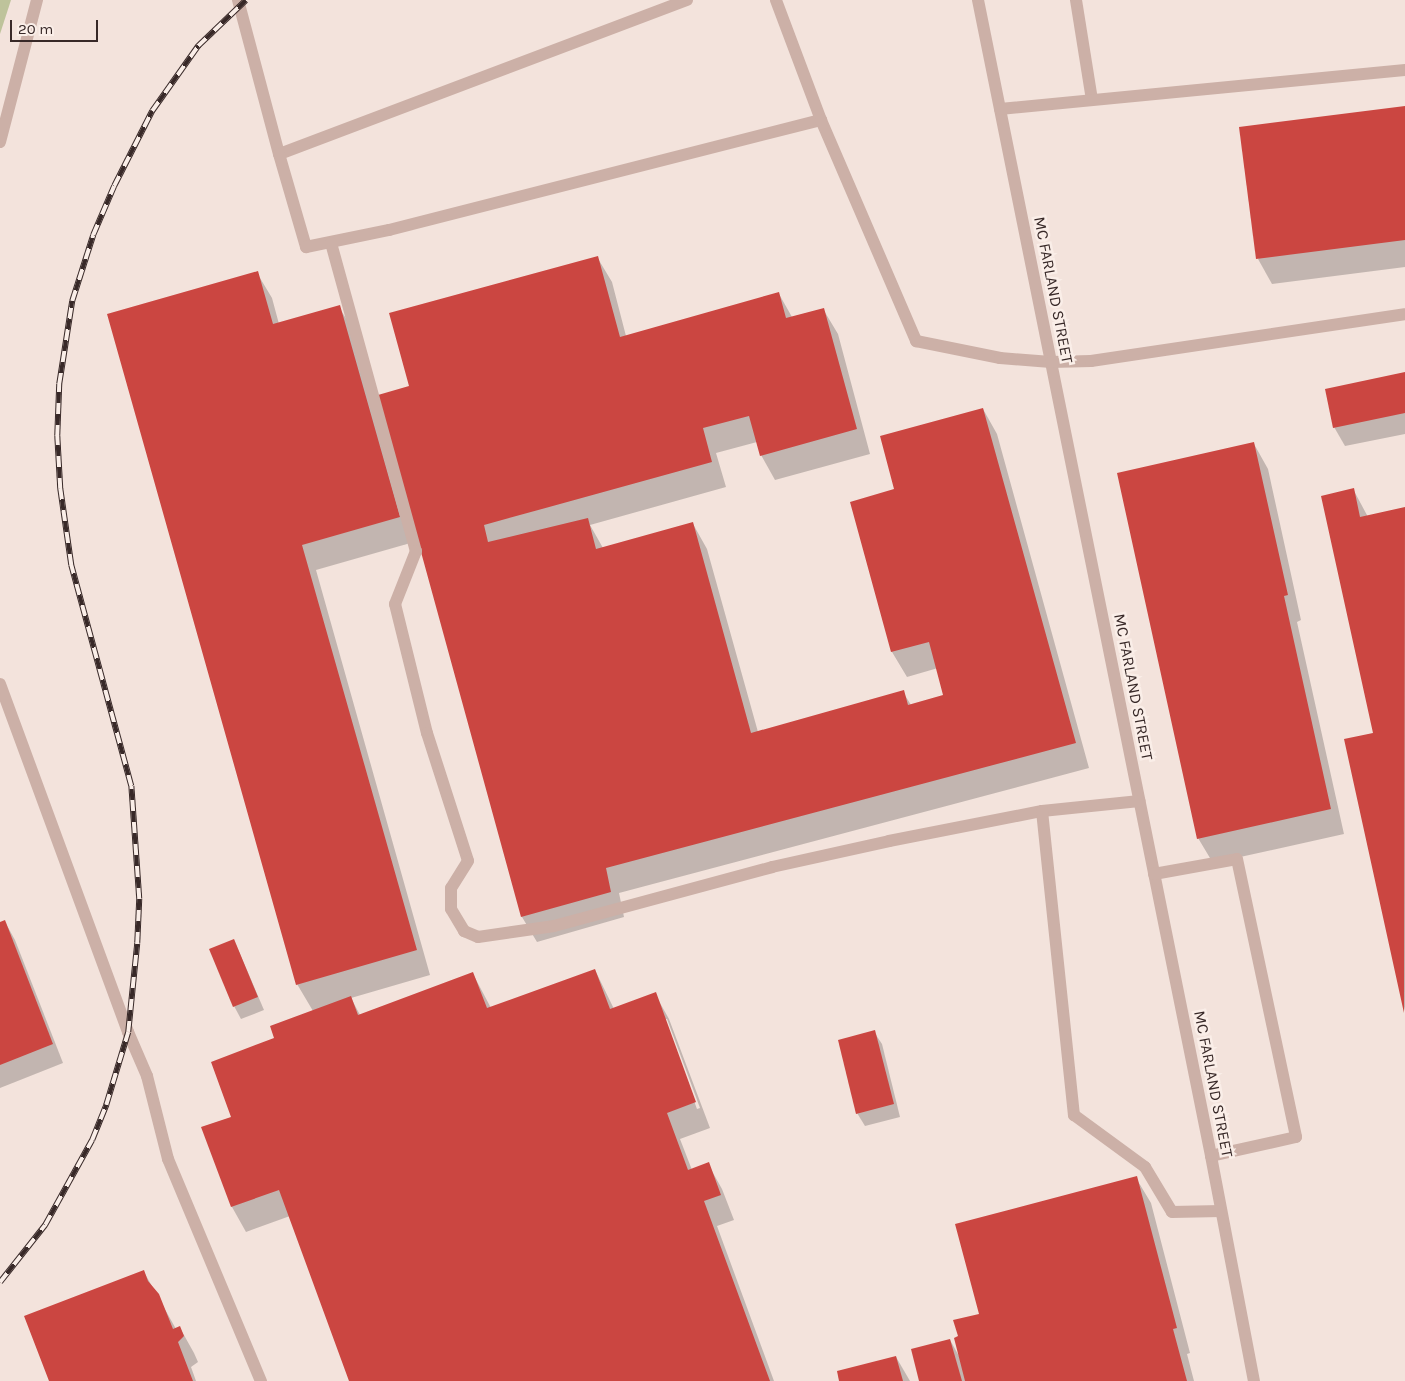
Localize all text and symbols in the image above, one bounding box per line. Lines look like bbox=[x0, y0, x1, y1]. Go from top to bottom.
scale bar bbox=[12, 10, 100, 42]
text: 20 m bbox=[18, 20, 53, 38]
street label: MC FARLAND STREET bbox=[1029, 215, 1077, 365]
street label: MC FARLAND STREET bbox=[1109, 612, 1157, 762]
street label: MC FARLAND STREET bbox=[1189, 1009, 1237, 1159]

